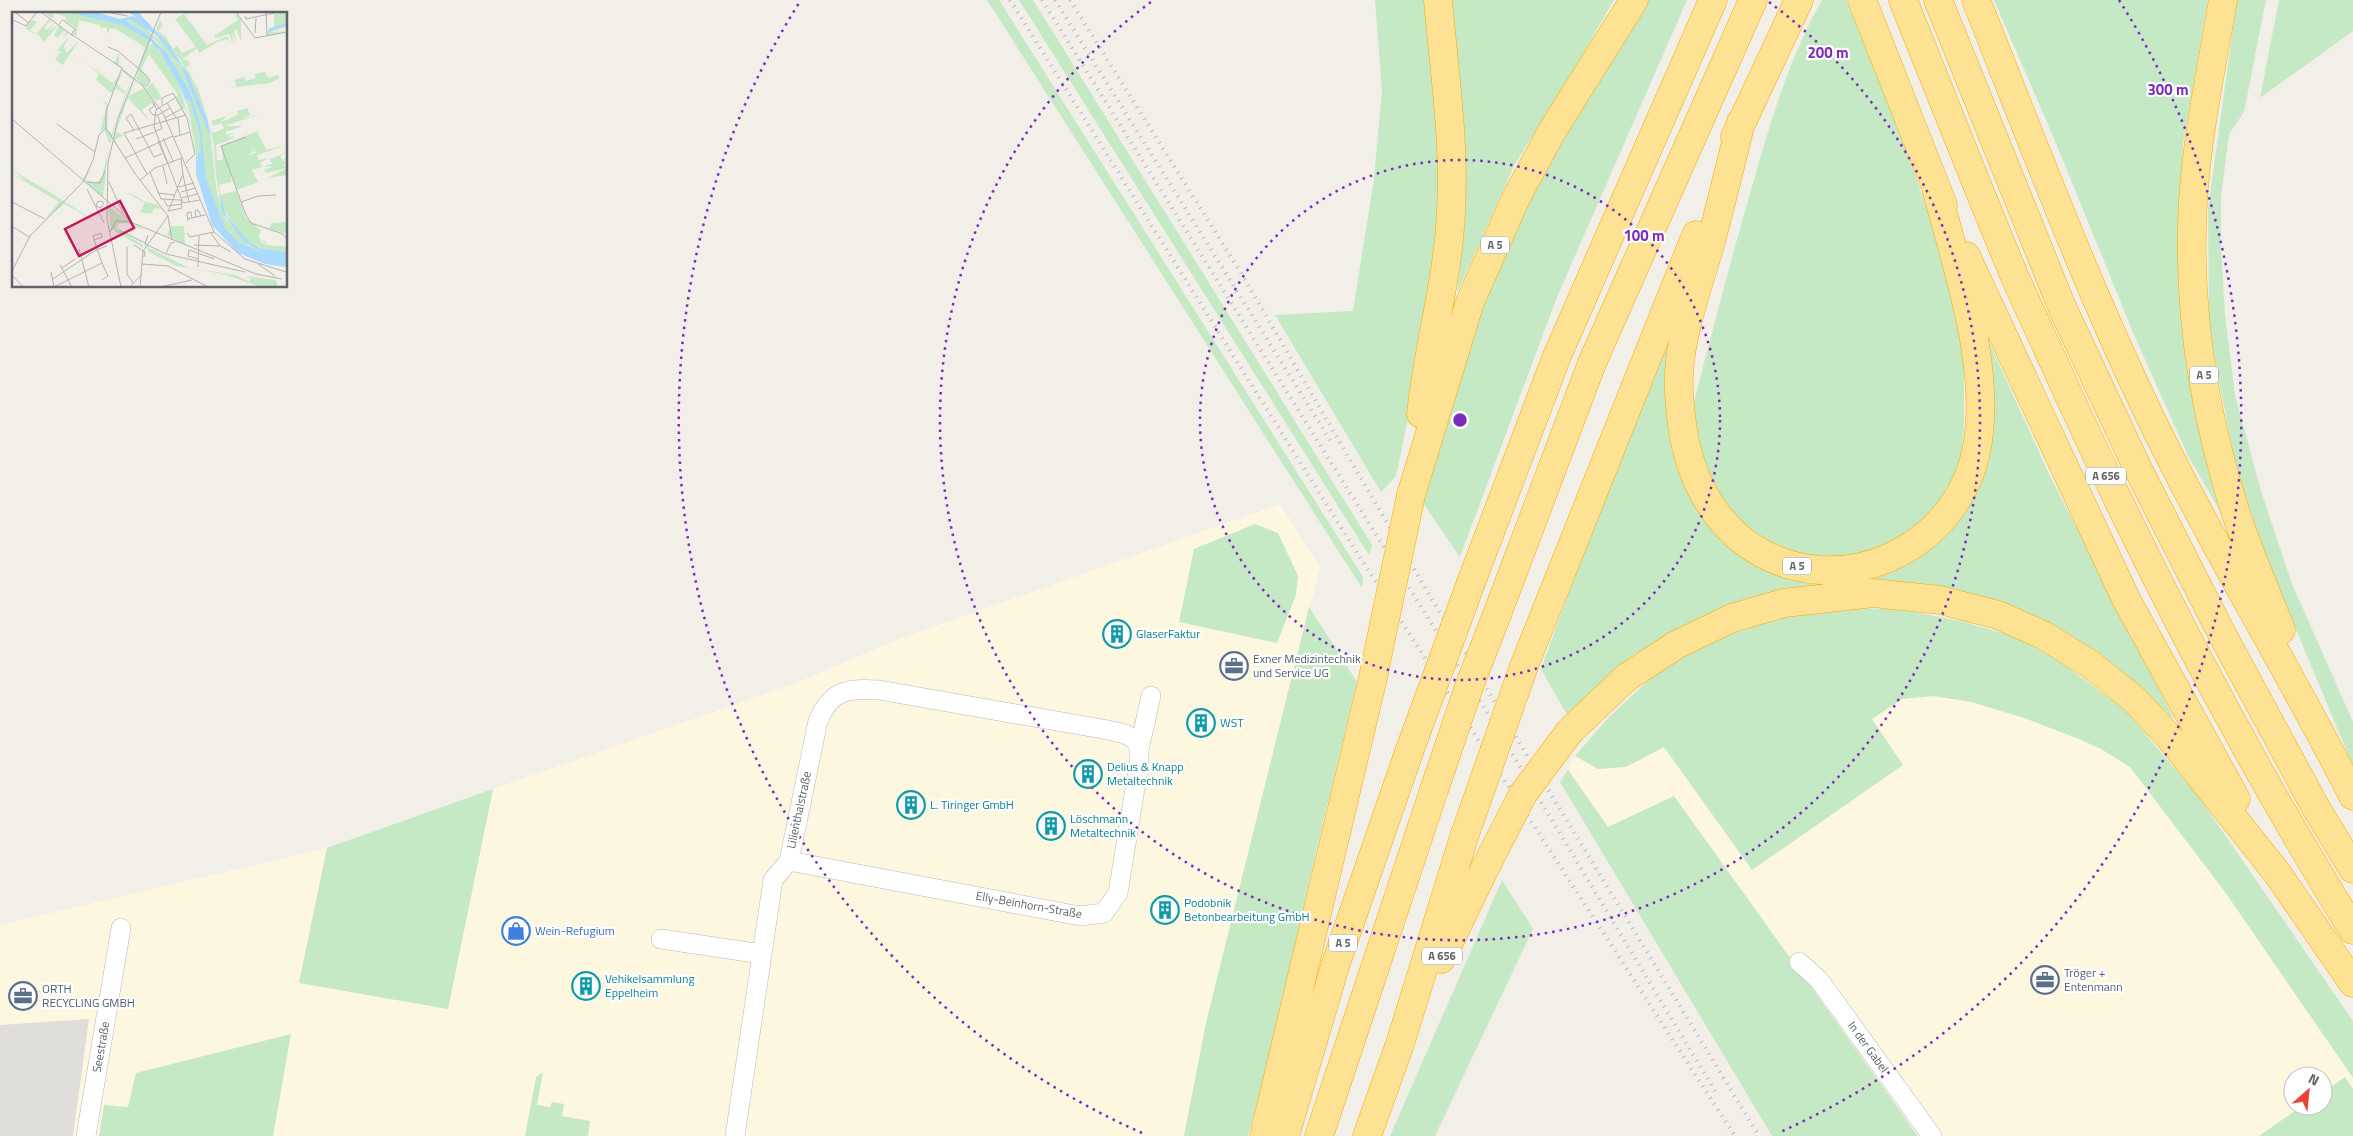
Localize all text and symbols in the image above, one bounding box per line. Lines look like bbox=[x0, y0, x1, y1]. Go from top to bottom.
inset map bbox=[12, 12, 288, 288]
text: 200 m bbox=[1807, 41, 1849, 64]
text: 300 m bbox=[2147, 78, 2189, 101]
text: 100 m bbox=[1623, 224, 1665, 247]
road number: A 5 bbox=[1481, 236, 1509, 254]
road number: A 5 bbox=[2190, 366, 2218, 384]
centre of rings bbox=[1451, 411, 1469, 429]
road number: A 656 bbox=[2086, 468, 2126, 484]
road number: A 5 bbox=[1783, 558, 1811, 574]
building icon: GlaserFaktur bbox=[1102, 619, 1132, 649]
place label: GlaserFaktur bbox=[1136, 624, 1200, 643]
place label: Exner Medizintechnik und Service UG bbox=[1253, 649, 1361, 682]
office icon: Exner Medizintechnik und Service UG bbox=[1219, 651, 1249, 681]
building icon: WST bbox=[1186, 708, 1216, 738]
place label: WST bbox=[1220, 713, 1244, 732]
place label: Delius & Knapp Metaltechnik bbox=[1107, 757, 1184, 790]
building icon: Delius & Knapp Metaltechnik bbox=[1073, 759, 1103, 789]
street label: Lilienthalstraße bbox=[781, 769, 816, 850]
building icon: L. Tiringer GmbH bbox=[896, 790, 926, 820]
place label: L. Tiringer GmbH bbox=[930, 795, 1014, 814]
place label: Löschmann Metaltechnik bbox=[1070, 809, 1136, 842]
building icon: Löschmann Metaltechnik bbox=[1036, 811, 1066, 841]
street label: Elly-Beinhorn-Straße bbox=[974, 886, 1084, 923]
place label: Podobnik Betonbearbeitung GmbH bbox=[1184, 893, 1310, 926]
building icon: Podobnik Betonbearbeitung GmbH bbox=[1150, 895, 1180, 925]
shop icon: Wein-Refugium bbox=[501, 916, 531, 946]
place label: Wein-Refugium bbox=[535, 921, 615, 940]
road number: A 5 bbox=[1329, 934, 1357, 951]
road number: A 656 bbox=[1422, 948, 1462, 964]
place label: Tröger + Entenmann bbox=[2064, 963, 2123, 996]
office icon: Tröger + Entenmann bbox=[2030, 965, 2060, 995]
place label: Vehikelsammlung Eppelheim bbox=[605, 969, 695, 1002]
building icon: Vehikelsammlung Eppelheim bbox=[571, 971, 601, 1001]
place label: ORTH RECYCLING GMBH bbox=[42, 979, 135, 1012]
office icon: ORTH RECYCLING GMBH bbox=[8, 981, 38, 1011]
street label: In der Gabel bbox=[1843, 1017, 1894, 1076]
street label: Seestraße bbox=[87, 1020, 114, 1074]
north arrow bbox=[2283, 1066, 2333, 1116]
text: N bbox=[2305, 1067, 2323, 1091]

